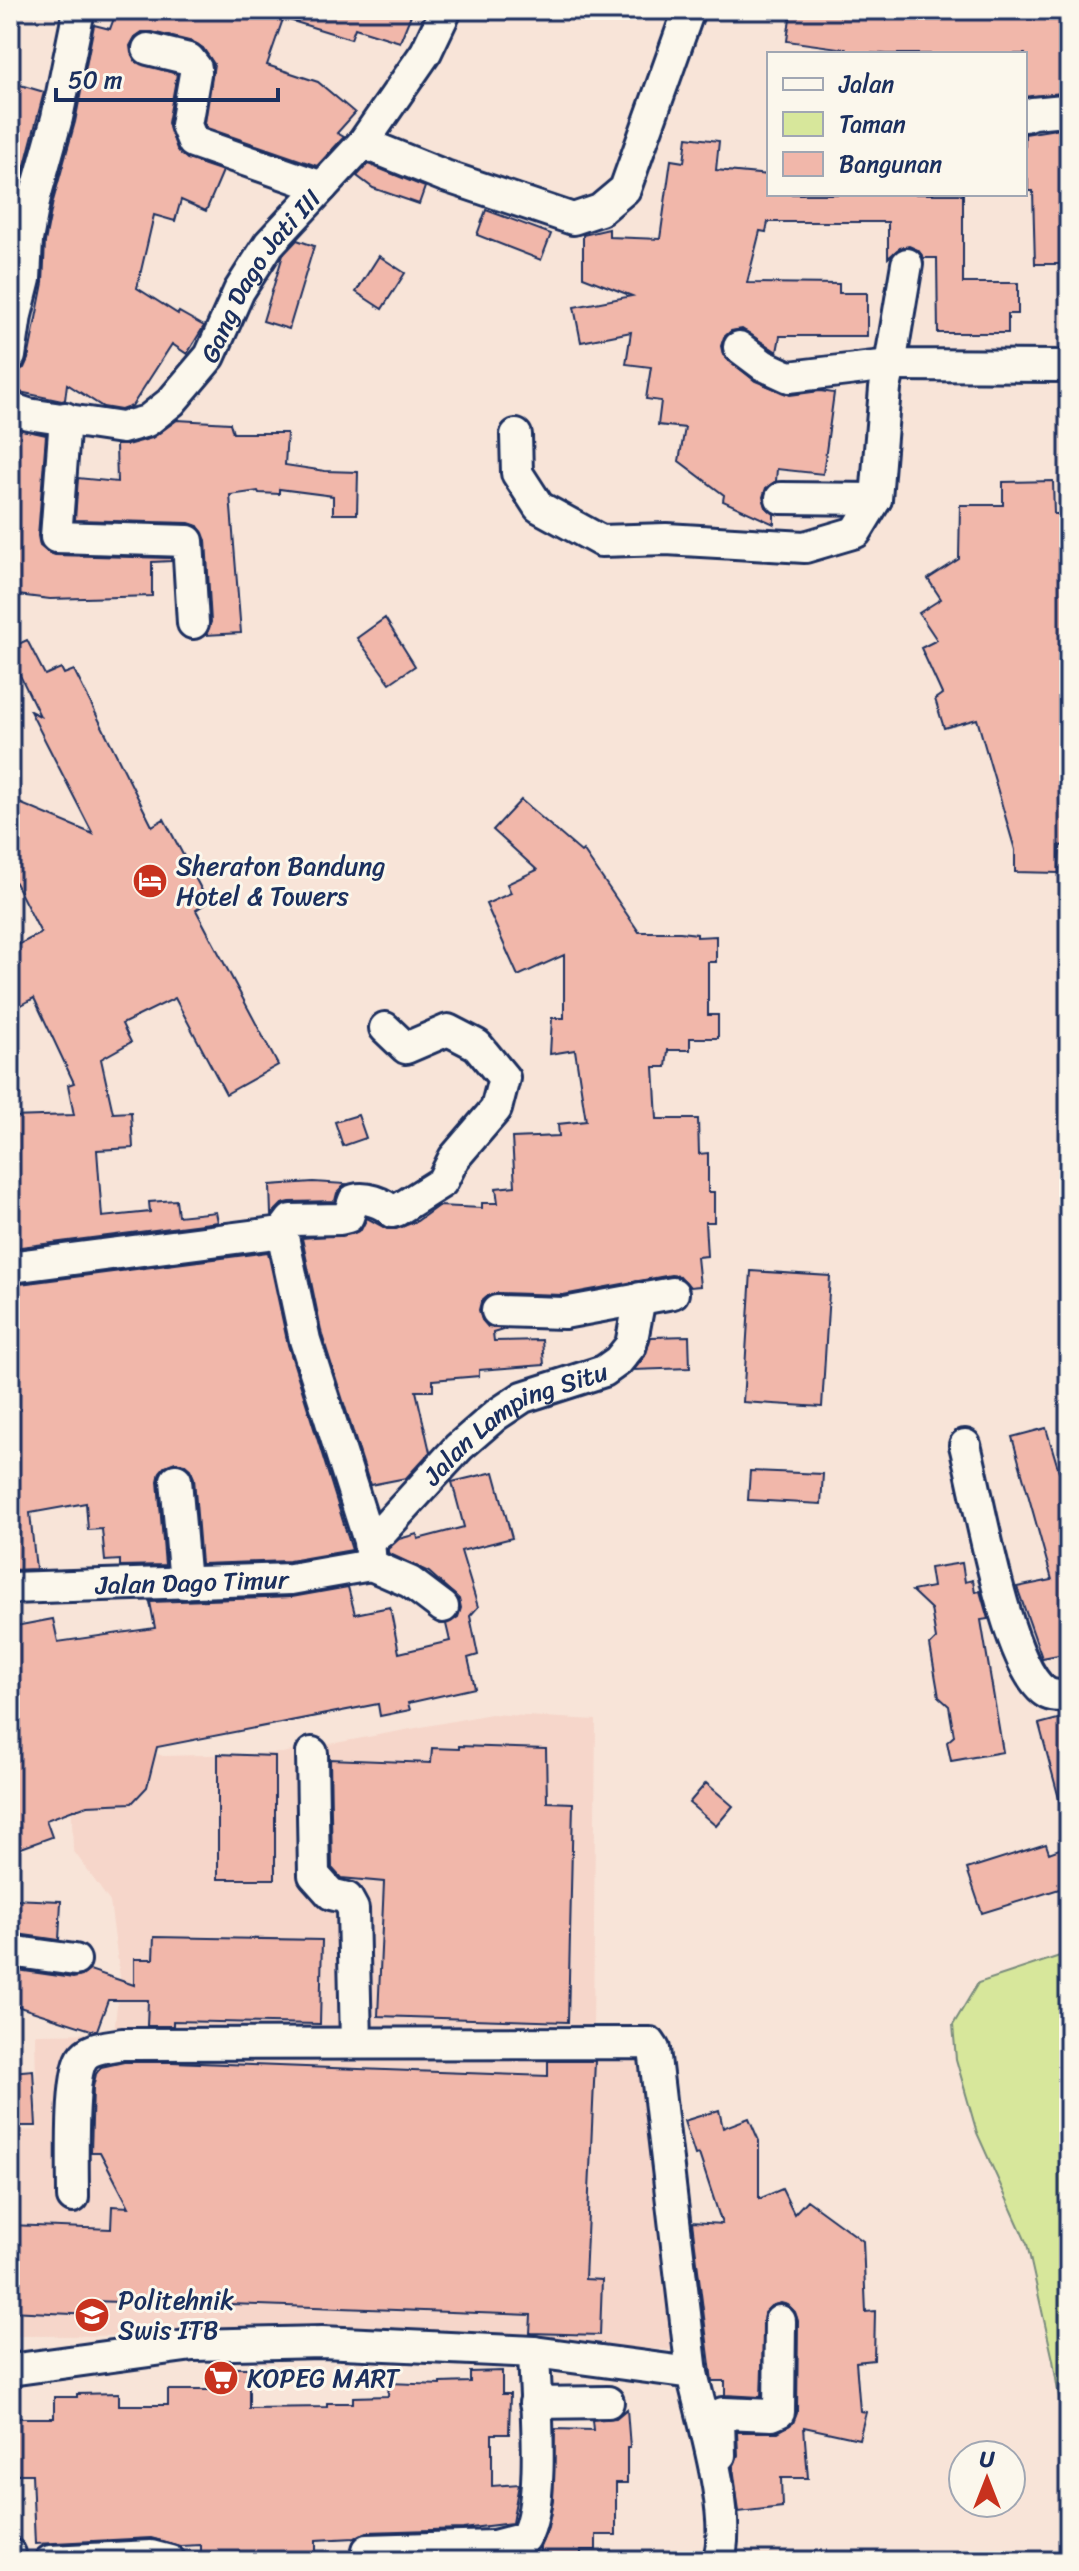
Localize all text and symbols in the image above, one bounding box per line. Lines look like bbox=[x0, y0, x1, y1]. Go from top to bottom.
scale bar bbox=[56, 52, 278, 102]
legend bbox=[767, 52, 1027, 196]
text: 50 m bbox=[68, 59, 123, 101]
text: Jalan bbox=[838, 63, 894, 105]
text: Taman bbox=[839, 103, 906, 145]
text: Bangunan bbox=[839, 143, 942, 185]
street label: Gang Dago Jati III bbox=[187, 178, 333, 371]
place label: Sheraton Bandung Hotel & Towers bbox=[176, 843, 385, 919]
hotel icon: Sheraton Bandung Hotel & Towers bbox=[131, 862, 169, 900]
street label: Jalan Lamping Situ bbox=[410, 1348, 614, 1497]
street label: Jalan Dago Timur bbox=[94, 1556, 290, 1608]
place label: Politehnik Swis ITB bbox=[118, 2277, 234, 2353]
school or university icon: Politehnik Swis ITB bbox=[73, 2296, 111, 2334]
place label: KOPEG MART bbox=[247, 2355, 401, 2401]
supermarket icon: KOPEG MART bbox=[202, 2359, 240, 2397]
north arrow bbox=[947, 2439, 1027, 2519]
text: U bbox=[980, 2440, 996, 2479]

